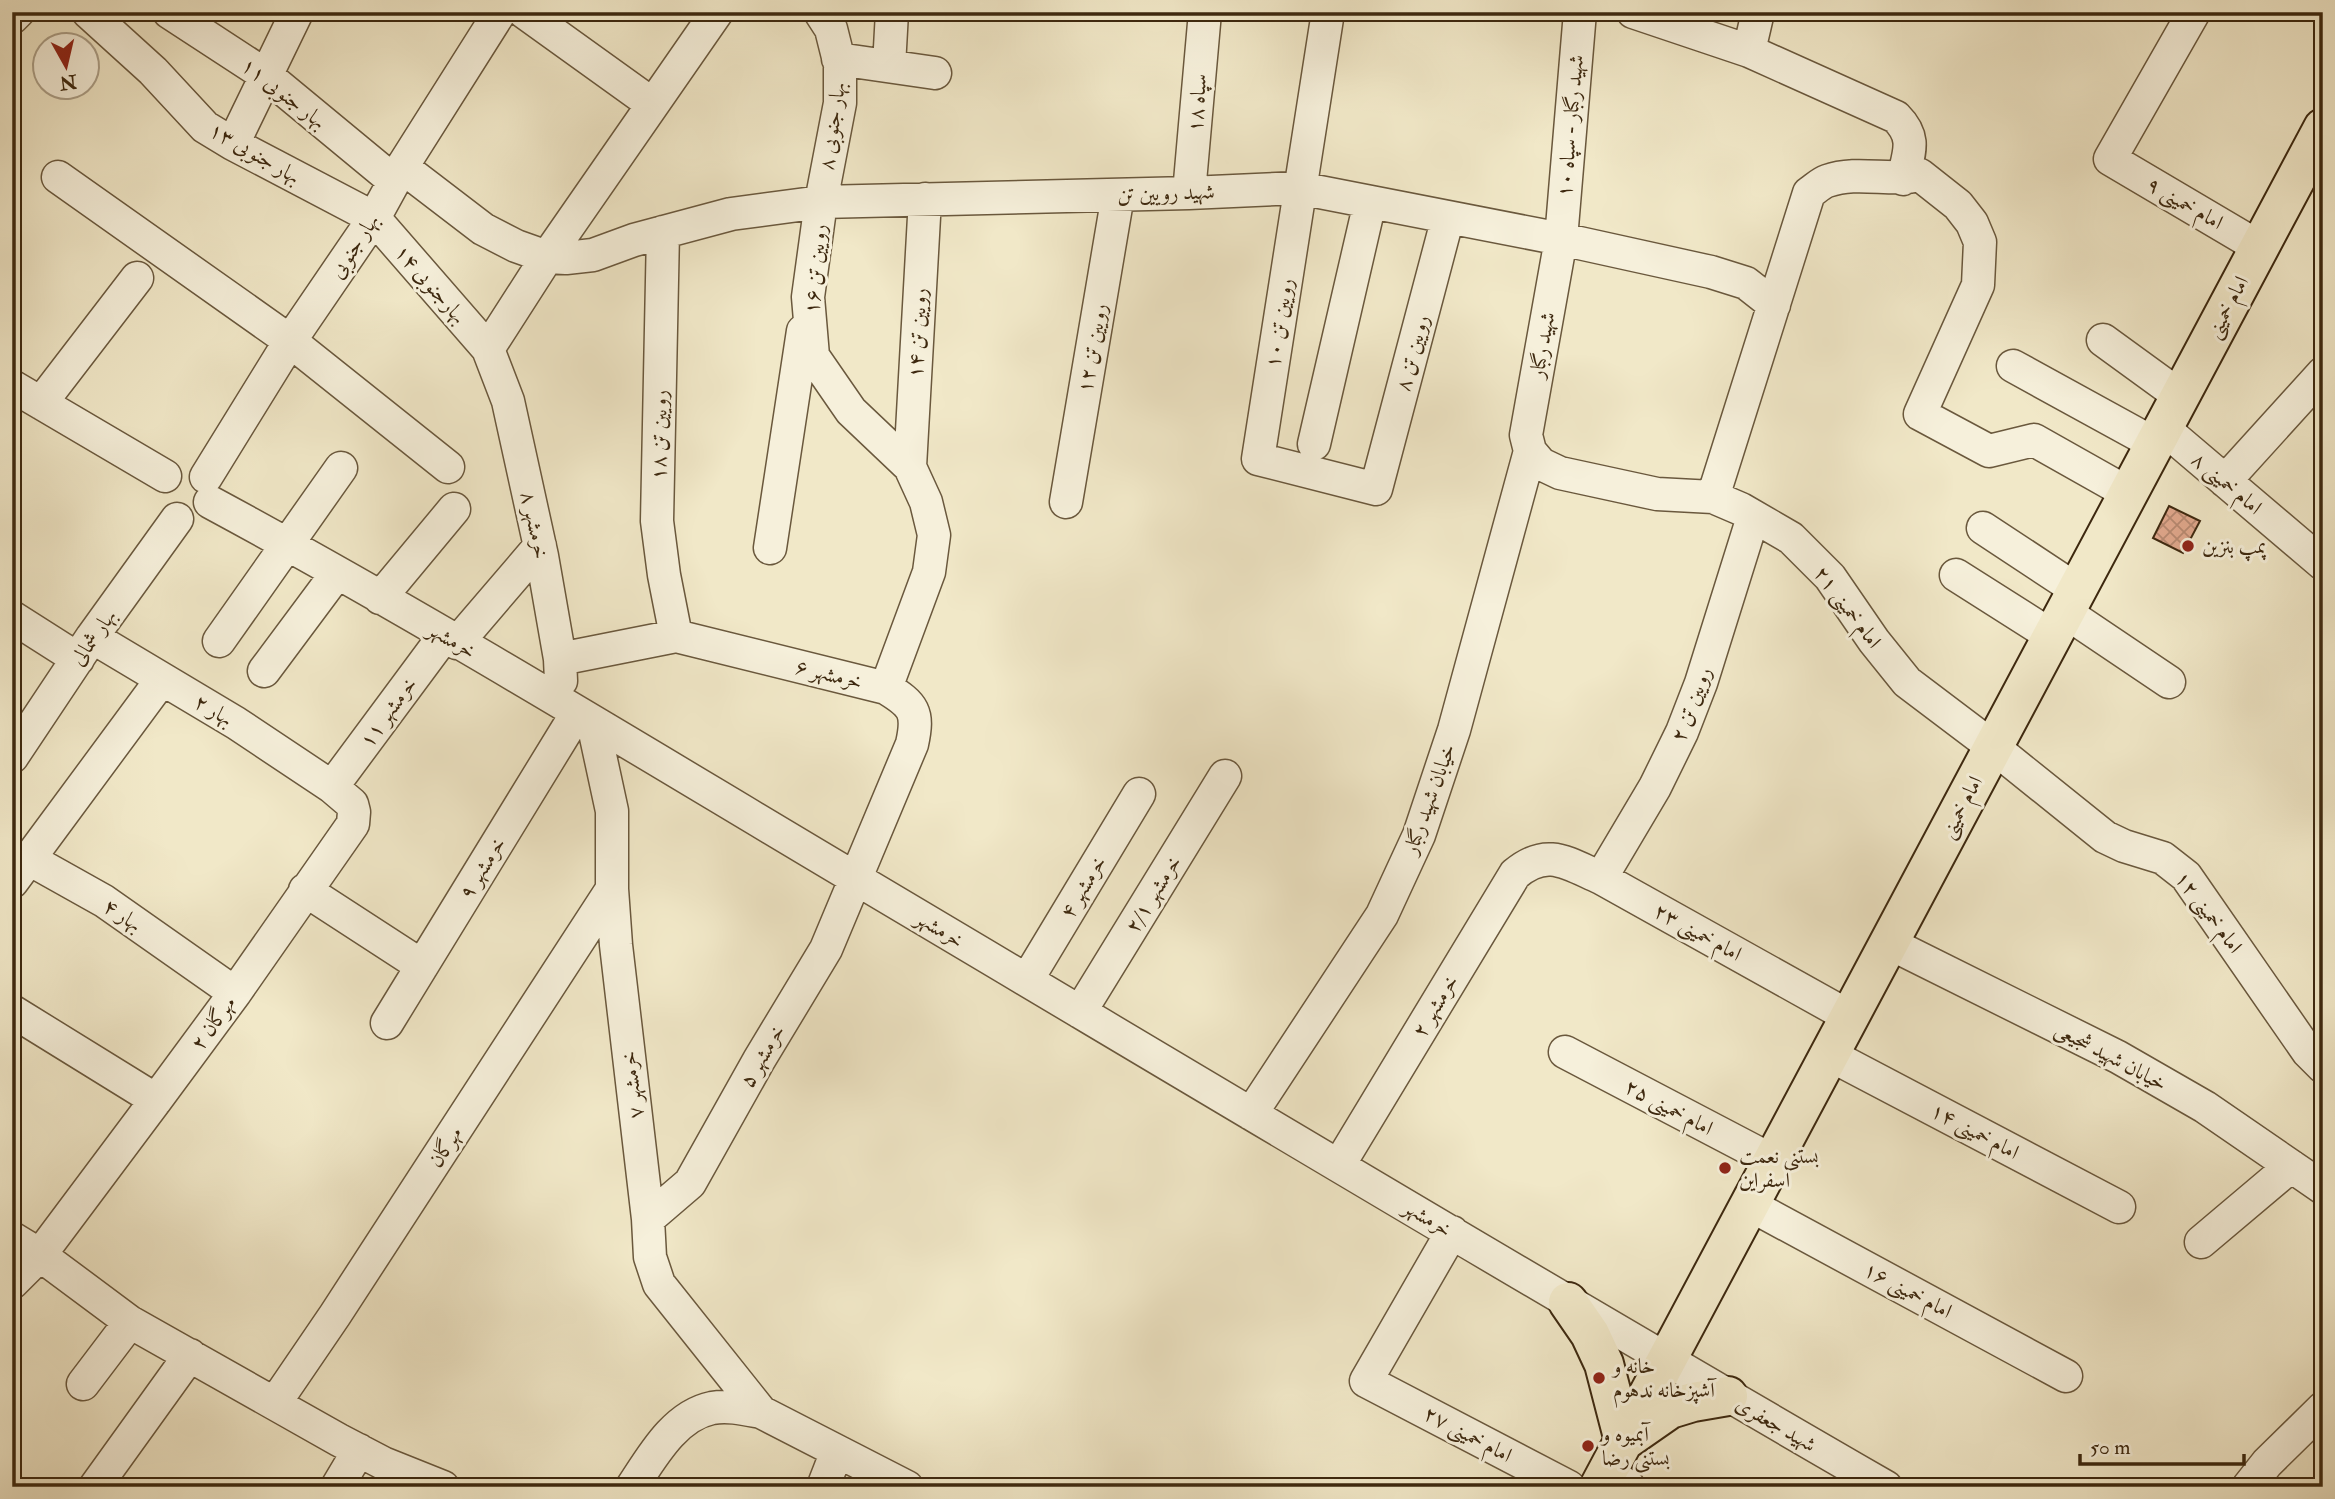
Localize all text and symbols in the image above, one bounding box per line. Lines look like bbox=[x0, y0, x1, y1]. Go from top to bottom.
north arrow bbox=[32, 32, 102, 102]
street label: بهار جنوبی ۱۱ bbox=[235, 52, 332, 136]
street label: شهید رگبار - سپاه ۱۰ bbox=[1551, 54, 1590, 198]
text: N bbox=[57, 69, 79, 95]
street label: سپاه ۱۸ bbox=[1181, 73, 1214, 133]
street label: بهار جنوبی ۸ bbox=[813, 80, 853, 172]
street label: بهار جنوبی ۱۳ bbox=[204, 116, 305, 191]
street label: امام خمینی ۹ bbox=[2140, 171, 2228, 240]
street label: شهید رویین تن bbox=[1117, 178, 1215, 209]
street label: بهار جنوبی bbox=[323, 209, 386, 284]
street label: رویین تن ۱۶ bbox=[798, 223, 833, 315]
street label: بهارجنوبی ۱۴ bbox=[388, 239, 473, 330]
street label: امام خمینی bbox=[2200, 271, 2259, 345]
street label: رویین تن ۱۰ bbox=[1259, 276, 1300, 370]
street label: رویین تن ۱۴ bbox=[902, 287, 933, 379]
street label: رویین تن ۱۲ bbox=[1071, 301, 1114, 395]
street label: شهید رگبار bbox=[1523, 310, 1562, 382]
street label: رویین تن ۸ bbox=[1389, 312, 1436, 394]
street label: رویین تن ۱۸ bbox=[645, 390, 674, 480]
street label: امام خمینی ۸ bbox=[2183, 446, 2267, 524]
street label: خرمشهر ۸ bbox=[514, 489, 555, 561]
place label: پمپ بنزین bbox=[2202, 533, 2267, 562]
marker: پمپ بنزین bbox=[2180, 538, 2196, 554]
street label: امام خمینی ۲۱ bbox=[1805, 561, 1887, 656]
street label: بهار شمالی bbox=[64, 604, 123, 671]
street label: خرمشهر bbox=[421, 615, 481, 665]
street label: خرمشهر ۶ bbox=[793, 653, 865, 696]
street label: رویین تن ۲ bbox=[1665, 663, 1718, 745]
street label: خرمشهر ۱۱ bbox=[354, 672, 423, 753]
street label: بهار ۲ bbox=[189, 688, 238, 733]
street label: خیابان شهید رگبار bbox=[1396, 740, 1462, 860]
street label: امام خمینی bbox=[1934, 771, 1993, 845]
street label: خرمشهر ۹ bbox=[453, 832, 512, 904]
street label: خرمشهر ۴ bbox=[1054, 851, 1113, 923]
street label: خرمشهر ۲/۱ bbox=[1119, 851, 1188, 938]
street label: امام خمینی ۱۲ bbox=[2166, 866, 2248, 961]
street label: بهار ۴ bbox=[98, 893, 147, 938]
street label: امام خمینی ۲۳ bbox=[1647, 897, 1746, 971]
street label: خرمشهر bbox=[909, 904, 969, 954]
street label: خرمشهر ۲ bbox=[1406, 970, 1465, 1042]
street label: مهرگان ۲ bbox=[185, 991, 242, 1056]
street label: خیابان شهید شجیعی bbox=[2050, 1016, 2172, 1097]
street label: خرمشهر ۵ bbox=[734, 1020, 791, 1093]
street label: خرمشهر ۷ bbox=[615, 1049, 650, 1120]
street label: امام خمینی ۲۵ bbox=[1618, 1073, 1718, 1145]
street label: امام خمینی ۱۴ bbox=[1924, 1097, 2024, 1169]
street label: مهرگان bbox=[422, 1122, 469, 1173]
place label: بستنی نعمت اسفراین bbox=[1739, 1143, 1819, 1194]
marker: بستنی نعمت اسفراین bbox=[1717, 1160, 1733, 1176]
street label: خرمشهر bbox=[1397, 1193, 1457, 1243]
street label: امام خمینی ۱۶ bbox=[1857, 1256, 1957, 1328]
place label: خانه و آشپزخانه ندهوم bbox=[1611, 1353, 1717, 1408]
marker: خانه و آشپزخانه ندهوم bbox=[1591, 1370, 1607, 1386]
street label: شهید جعفری bbox=[1730, 1391, 1821, 1458]
street label: امام خمینی ۲۷ bbox=[1417, 1400, 1517, 1472]
place label: آبمیوه و بستنی رضا bbox=[1600, 1421, 1670, 1473]
scale bar bbox=[2080, 1422, 2244, 1466]
text: 50 m bbox=[2090, 1434, 2131, 1461]
marker: آبمیوه و بستنی رضا bbox=[1580, 1438, 1596, 1454]

